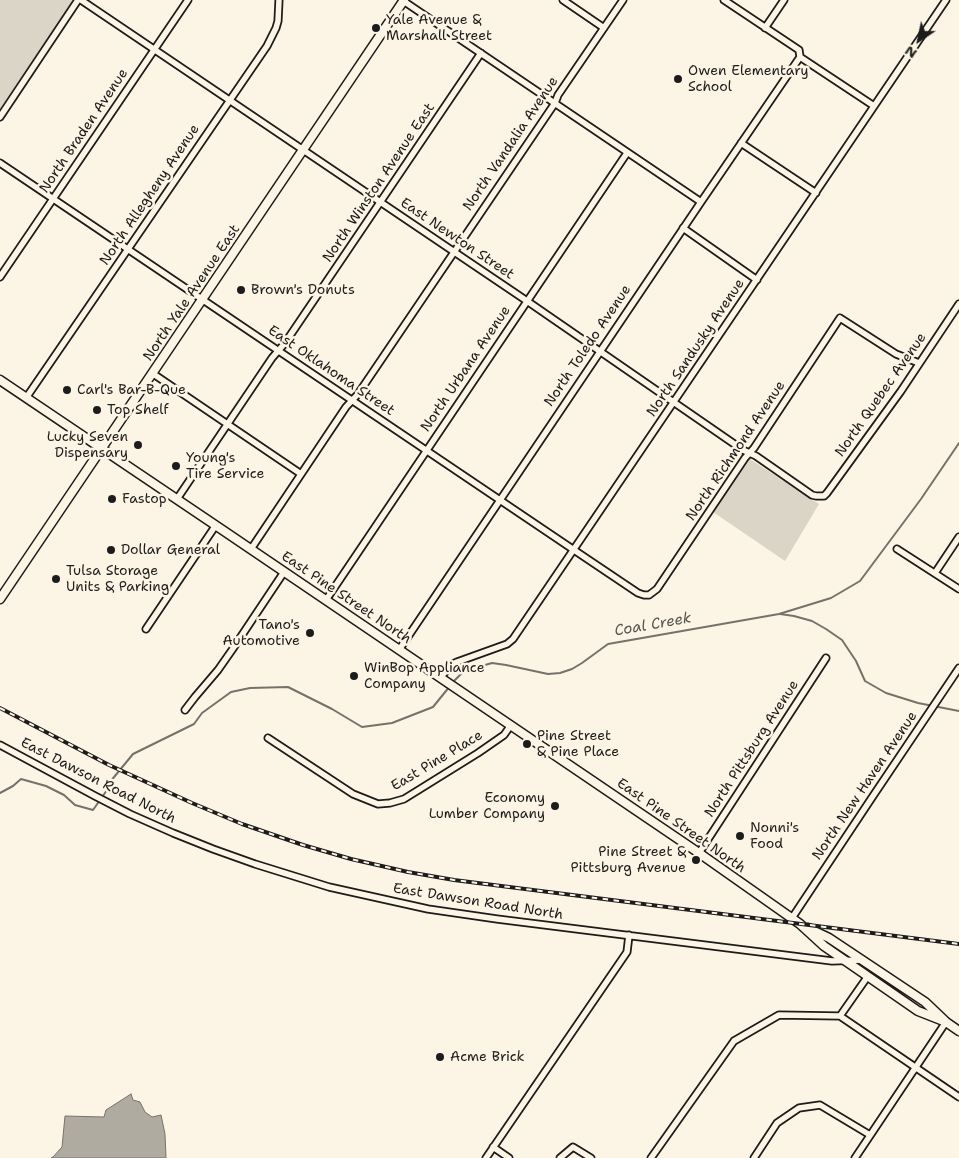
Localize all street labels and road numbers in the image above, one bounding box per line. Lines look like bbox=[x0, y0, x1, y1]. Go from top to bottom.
street label: North Braden Avenue bbox=[36, 66, 132, 196]
street label: North Vandalia Avenue bbox=[460, 74, 562, 214]
street label: North Winston Avenue East bbox=[319, 100, 439, 266]
street label: North Allegheny Avenue bbox=[97, 121, 203, 269]
street label: East Newton Street bbox=[397, 195, 517, 283]
street label: North Yale Avenue East bbox=[140, 222, 244, 364]
street label: North Sandusky Avenue bbox=[644, 276, 748, 420]
street label: North Toledo Avenue bbox=[541, 282, 635, 410]
street label: North Urbana Avenue bbox=[418, 303, 514, 435]
street label: East Oklahoma Street bbox=[265, 322, 397, 420]
street label: North Quebec Avenue bbox=[832, 330, 930, 460]
street label: North Richmond Avenue bbox=[683, 378, 789, 524]
street label: East Pine Street North bbox=[278, 548, 414, 648]
street label: North Pittsburg Avenue bbox=[701, 677, 803, 821]
street label: North New Haven Avenue bbox=[809, 708, 921, 864]
street label: East Pine Place bbox=[388, 727, 486, 795]
street label: East Dawson Road North bbox=[18, 734, 178, 828]
street label: East Pine Street North bbox=[613, 775, 749, 877]
street label: East Dawson Road North bbox=[392, 880, 564, 924]

